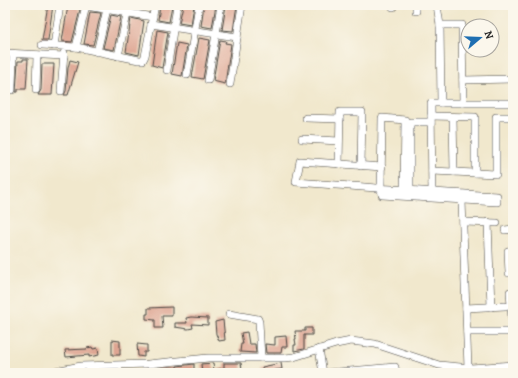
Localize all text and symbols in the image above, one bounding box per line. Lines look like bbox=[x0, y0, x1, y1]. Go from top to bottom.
north arrow bbox=[460, 18, 500, 58]
text: N bbox=[481, 29, 497, 41]

